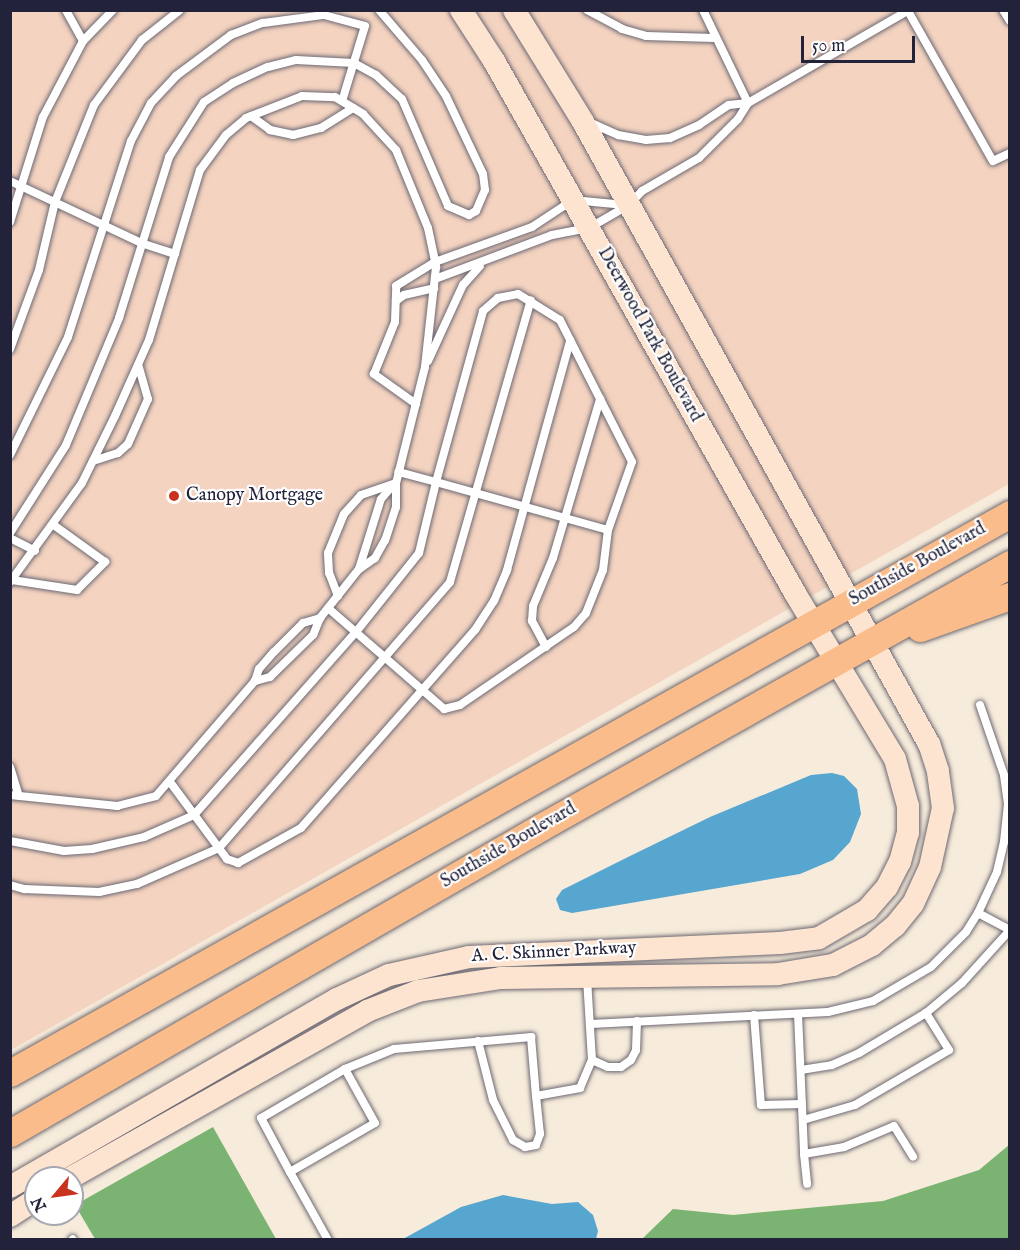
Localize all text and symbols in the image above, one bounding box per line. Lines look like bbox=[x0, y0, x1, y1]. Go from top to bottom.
scale bar bbox=[804, 24, 918, 62]
text: 50 m bbox=[812, 35, 845, 58]
street label: Deerwood Park Boulevard bbox=[592, 244, 706, 426]
place label: Canopy Mortgage bbox=[186, 485, 323, 507]
marker: Canopy Mortgage bbox=[167, 489, 181, 503]
street label: Southside Boulevard bbox=[846, 519, 990, 611]
street label: Southside Boulevard bbox=[437, 798, 581, 894]
street label: A. C. Skinner Parkway bbox=[471, 938, 637, 968]
north arrow bbox=[24, 1166, 84, 1226]
text: N bbox=[28, 1193, 52, 1215]

